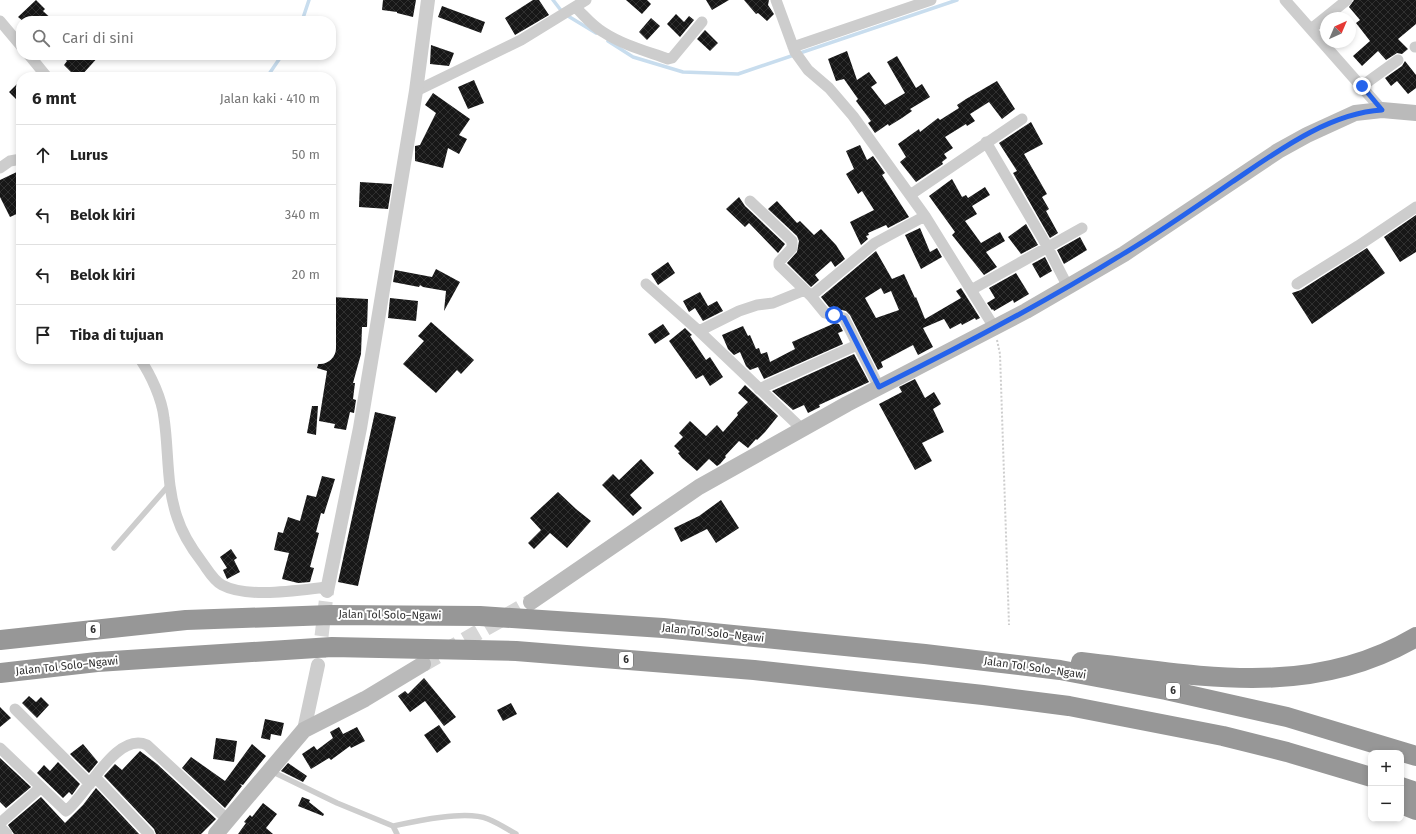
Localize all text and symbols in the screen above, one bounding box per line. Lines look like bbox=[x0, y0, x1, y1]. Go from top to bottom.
north arrow bbox=[1320, 12, 1356, 48]
search box bbox=[16, 16, 336, 60]
icon: search bbox=[30, 27, 52, 49]
text: Cari di sini bbox=[62, 29, 134, 47]
route end bbox=[1353, 77, 1371, 95]
text: 6 mnt bbox=[32, 88, 76, 109]
text: Jalan kaki · 410 m bbox=[220, 91, 320, 106]
icon: ahead bbox=[32, 144, 54, 166]
text: Lurus bbox=[70, 146, 108, 164]
text: 50 m bbox=[292, 147, 320, 162]
icon: left bbox=[32, 204, 54, 226]
text: Belok kiri bbox=[70, 206, 135, 224]
text: 340 m bbox=[285, 207, 320, 222]
icon: left bbox=[32, 264, 54, 286]
text: Belok kiri bbox=[70, 266, 135, 284]
text: 20 m bbox=[292, 267, 320, 282]
route start bbox=[825, 306, 843, 324]
icon: arrive bbox=[32, 324, 54, 346]
text: Tiba di tujuan bbox=[70, 326, 164, 344]
street label: Jalan Tol Solo–Ngawi bbox=[338, 608, 442, 622]
street label: Jalan Tol Solo–Ngawi bbox=[661, 621, 765, 645]
road number: 6 bbox=[86, 622, 100, 638]
road number: 6 bbox=[619, 652, 633, 668]
street label: Jalan Tol Solo–Ngawi bbox=[15, 654, 119, 678]
street label: Jalan Tol Solo–Ngawi bbox=[983, 654, 1087, 682]
road number: 6 bbox=[1166, 683, 1180, 699]
map controls bbox=[1368, 750, 1404, 822]
button: + bbox=[1368, 750, 1404, 786]
button: − bbox=[1368, 786, 1404, 822]

